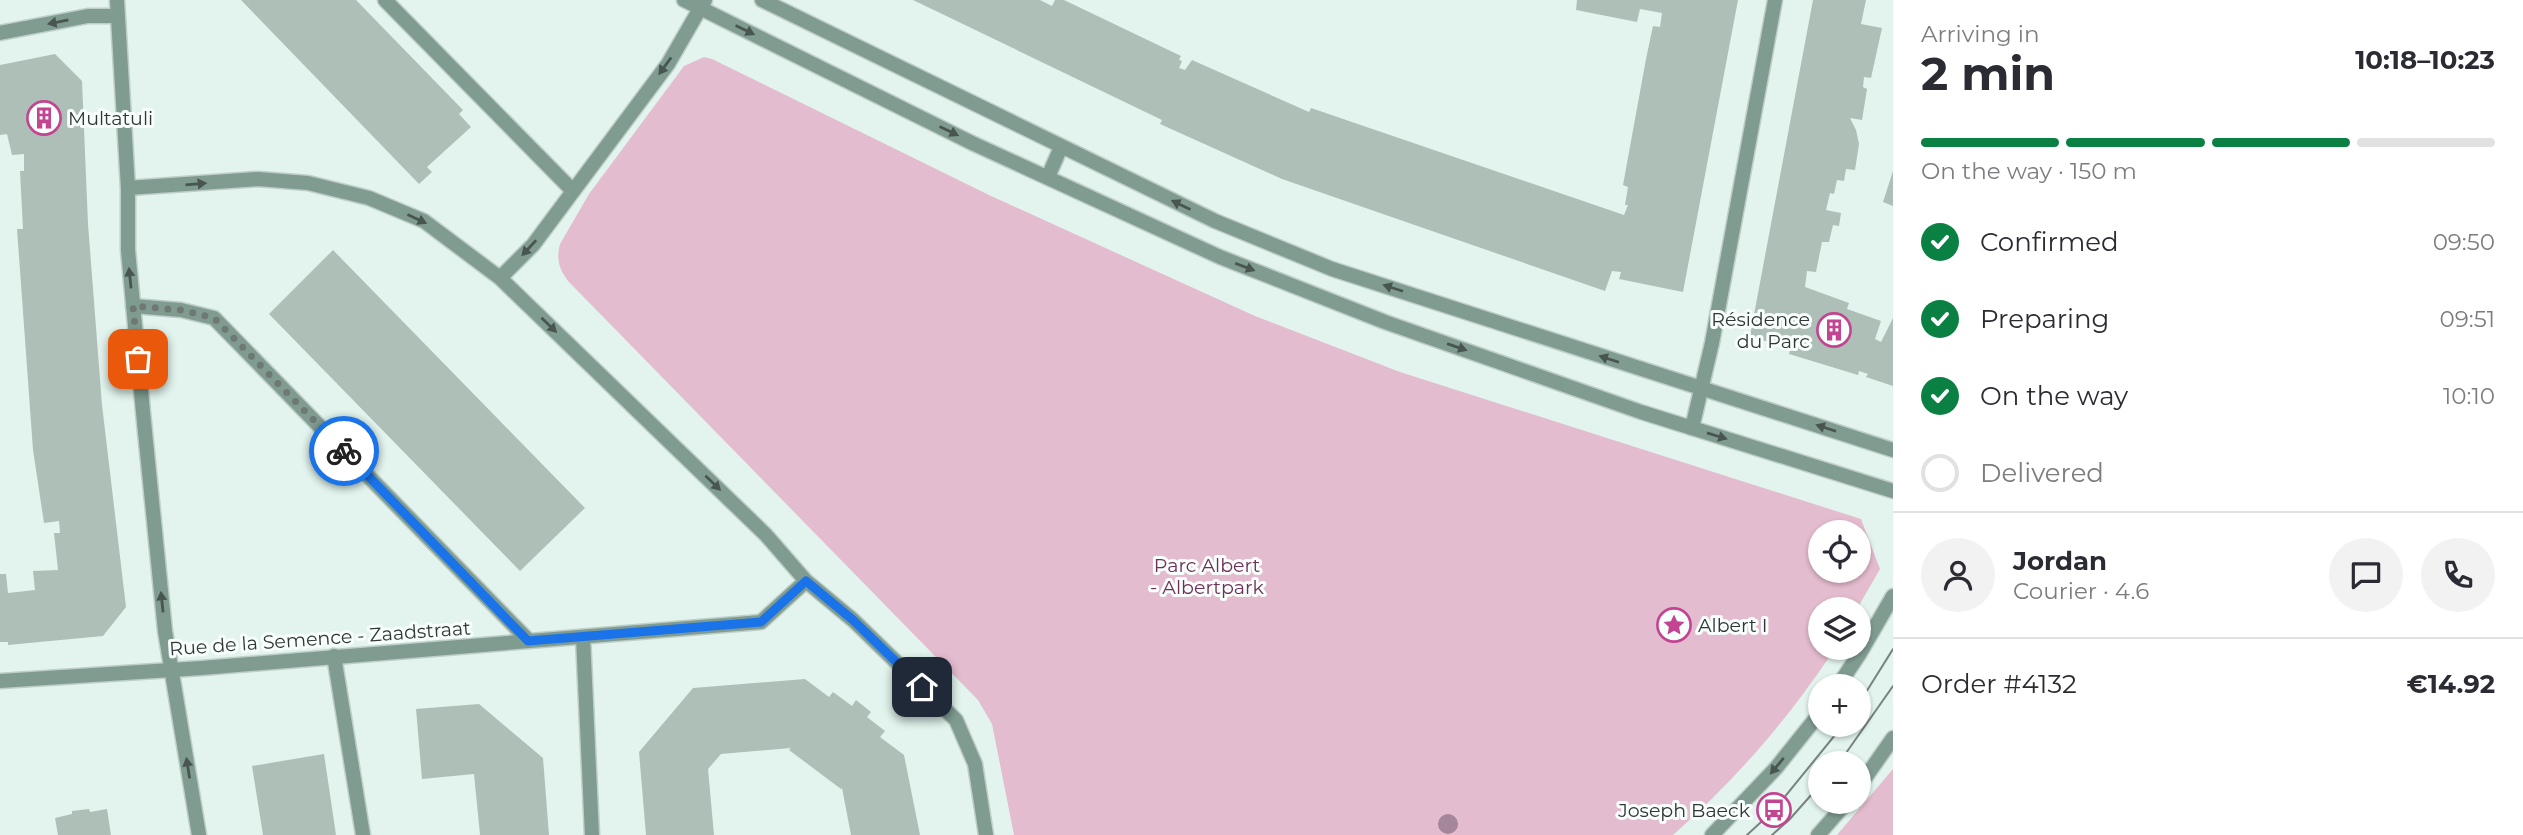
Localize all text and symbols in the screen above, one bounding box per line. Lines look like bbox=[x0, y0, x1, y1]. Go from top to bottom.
one-way arrow bbox=[47, 16, 69, 27]
text: Arriving in bbox=[1921, 20, 2040, 48]
one-way arrow bbox=[735, 24, 755, 36]
text: 10:18–10:23 bbox=[2355, 44, 2495, 76]
text: 2 min bbox=[1921, 45, 2055, 102]
one-way arrow bbox=[659, 57, 673, 75]
building icon: Multatuli bbox=[25, 99, 63, 137]
place label: Multatuli bbox=[68, 107, 153, 130]
one-way arrow bbox=[939, 125, 959, 137]
text: On the way · 150 m bbox=[1921, 157, 2137, 185]
one-way arrow bbox=[185, 178, 207, 189]
one-way arrow bbox=[1171, 200, 1191, 211]
one-way arrow bbox=[407, 213, 427, 225]
icon: check bbox=[1921, 223, 1959, 261]
text: Confirmed bbox=[1980, 226, 2119, 258]
text: 09:50 bbox=[2433, 228, 2495, 256]
one-way arrow bbox=[521, 239, 537, 257]
one-way arrow bbox=[1234, 261, 1255, 272]
one-way arrow bbox=[125, 266, 136, 288]
one-way arrow bbox=[1382, 283, 1403, 293]
icon: check bbox=[1921, 300, 1959, 338]
text: Preparing bbox=[1980, 303, 2109, 335]
text: 09:51 bbox=[2440, 305, 2495, 333]
place label: Résidence du Parc bbox=[1711, 308, 1810, 353]
building icon: Résidence du Parc bbox=[1815, 311, 1853, 349]
one-way arrow bbox=[540, 317, 557, 333]
pin bbox=[108, 329, 168, 389]
icon: bag bbox=[119, 340, 157, 378]
one-way arrow bbox=[1447, 342, 1468, 353]
one-way arrow bbox=[1599, 353, 1620, 364]
icon: check bbox=[1921, 377, 1959, 415]
text: On the way bbox=[1980, 380, 2128, 412]
text: 10:10 bbox=[2443, 382, 2495, 410]
courier bbox=[309, 416, 379, 486]
one-way arrow bbox=[1815, 423, 1836, 433]
one-way arrow bbox=[1707, 431, 1728, 442]
icon: bike bbox=[325, 432, 363, 470]
text: Delivered bbox=[1980, 457, 2104, 489]
one-way arrow bbox=[704, 475, 721, 492]
map controls bbox=[1808, 520, 1871, 814]
button: locate bbox=[1808, 520, 1871, 583]
button: person bbox=[1921, 538, 1995, 612]
button: chat bbox=[2329, 538, 2403, 612]
button: phone bbox=[2421, 538, 2495, 612]
text: Jordan bbox=[2013, 545, 2107, 577]
park label: Parc Albert - Albertpark bbox=[1150, 554, 1265, 599]
text: Courier · 4.6 bbox=[2013, 577, 2149, 605]
one-way arrow bbox=[156, 590, 167, 612]
button: layers bbox=[1808, 597, 1871, 660]
place icon: Albert I bbox=[1655, 606, 1693, 644]
place label: Albert I bbox=[1698, 614, 1767, 637]
street label: Rue de la Semence - Zaadstraat bbox=[169, 616, 472, 661]
pin bbox=[892, 657, 952, 717]
icon: home bbox=[903, 668, 941, 706]
text: Order #4132 bbox=[1921, 668, 2077, 700]
text: €14.92 bbox=[2406, 668, 2495, 700]
button: + bbox=[1808, 674, 1871, 737]
button: − bbox=[1808, 751, 1871, 814]
one-way arrow bbox=[182, 757, 193, 779]
one-way arrow bbox=[1770, 757, 1785, 774]
bus stop icon: Joseph Baeck bbox=[1755, 791, 1793, 829]
place label: Joseph Baeck bbox=[1617, 799, 1751, 822]

